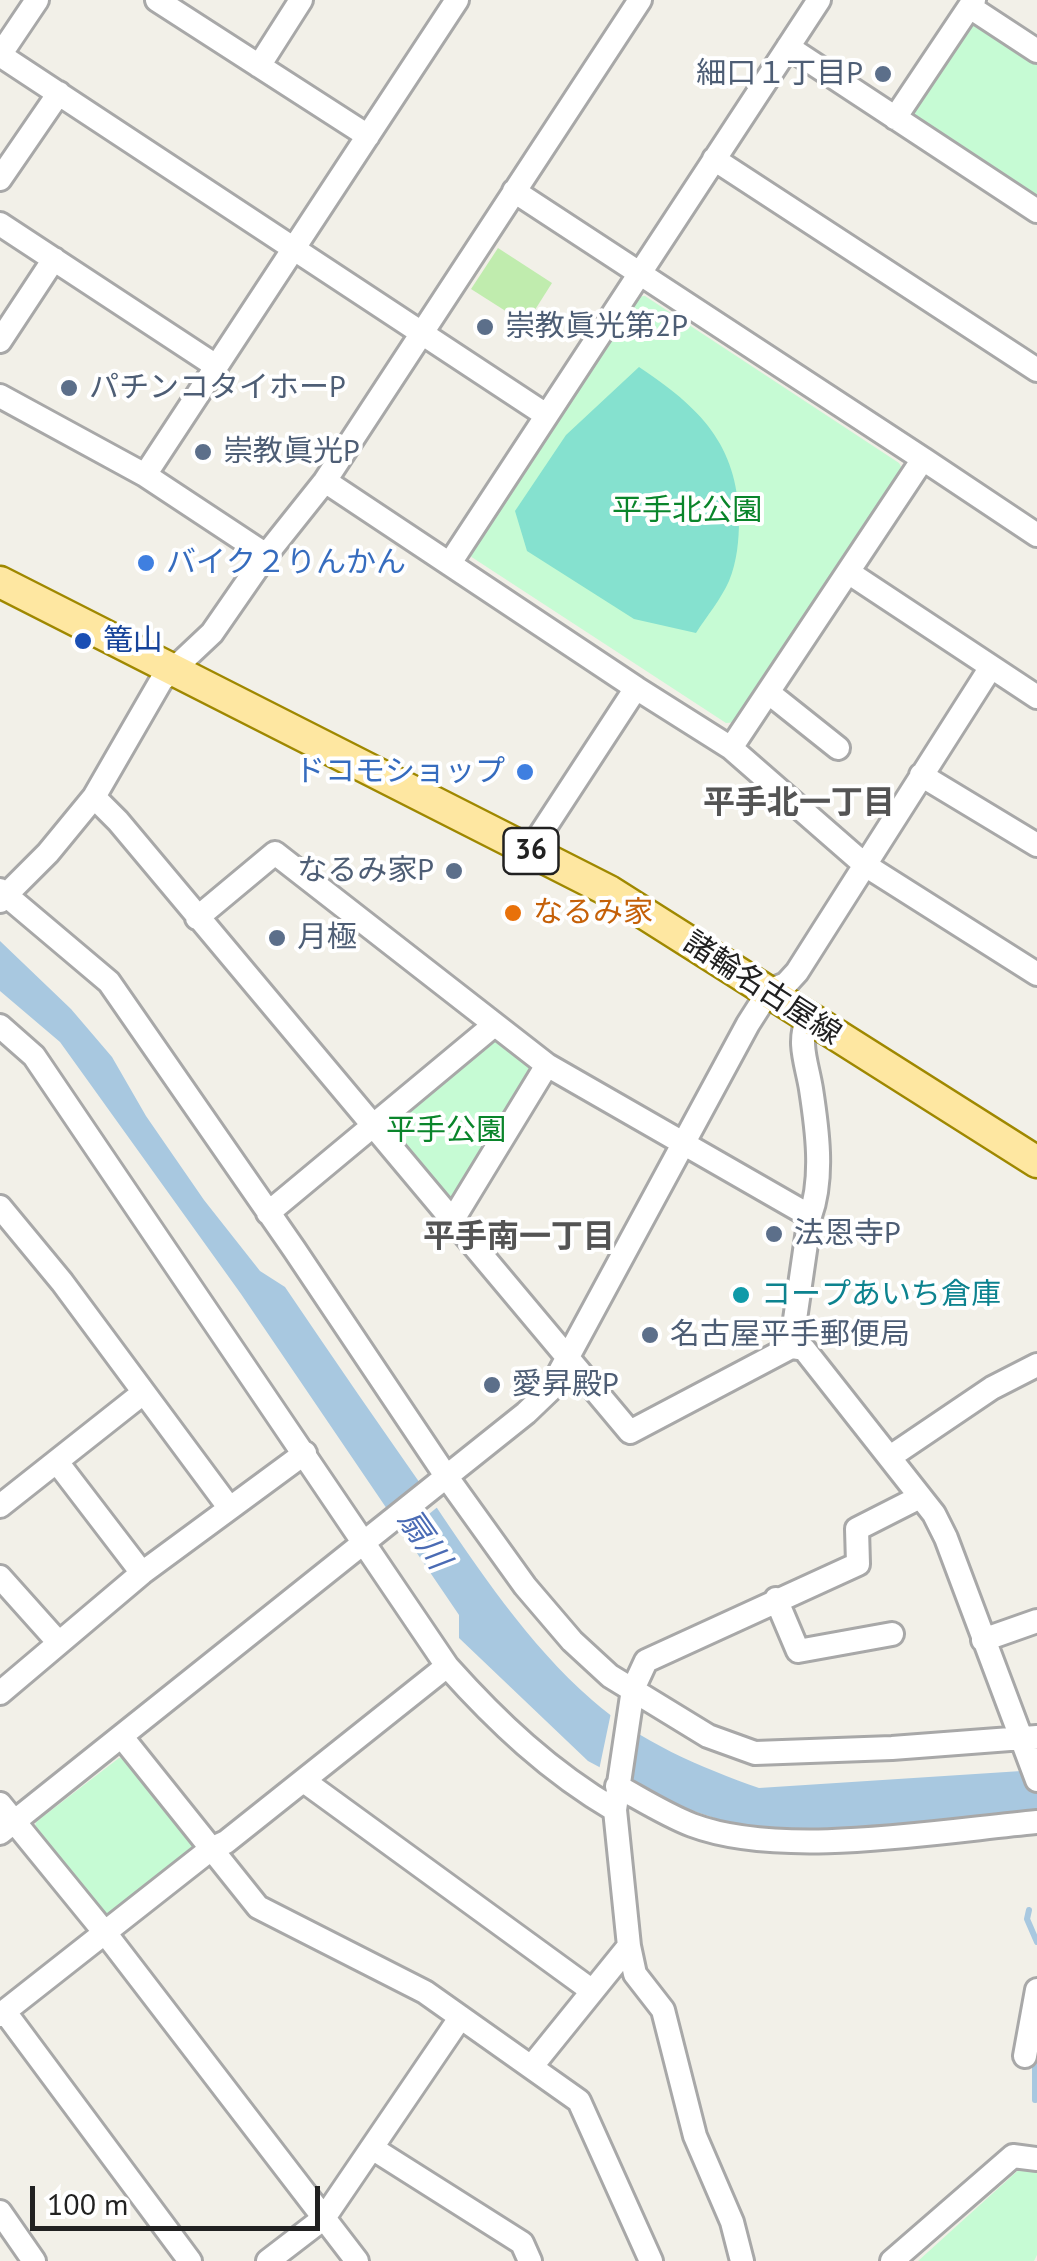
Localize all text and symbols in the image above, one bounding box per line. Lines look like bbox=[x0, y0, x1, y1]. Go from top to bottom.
place label: 細口１丁目P bbox=[696, 56, 863, 92]
marker: 細口１丁目P bbox=[872, 63, 894, 85]
place label: 崇教眞光第2P bbox=[505, 309, 688, 345]
marker: 崇教眞光第2P bbox=[474, 316, 496, 338]
place label: パチンコタイホーP bbox=[89, 370, 346, 406]
marker: パチンコタイホーP bbox=[58, 377, 80, 399]
place label: 崇教眞光P bbox=[223, 434, 360, 470]
marker: 崇教眞光P bbox=[192, 441, 214, 463]
park label: 平手北公園 bbox=[612, 493, 762, 529]
place label: バイク２りんかん bbox=[166, 545, 406, 581]
marker: バイク２りんかん bbox=[135, 552, 157, 574]
place label: 篭山 bbox=[103, 623, 163, 659]
marker: 篭山 bbox=[72, 630, 94, 652]
place label: ドコモショップ bbox=[295, 754, 505, 790]
marker: ドコモショップ bbox=[514, 761, 536, 783]
district label: 平手北一丁目 bbox=[703, 785, 895, 823]
road number: 36 bbox=[504, 828, 558, 874]
place label: なるみ家P bbox=[297, 853, 434, 889]
marker: なるみ家P bbox=[443, 860, 465, 882]
place label: なるみ家 bbox=[533, 895, 653, 931]
marker: なるみ家 bbox=[502, 902, 524, 924]
place label: 月極 bbox=[297, 920, 357, 956]
street label: 諸輪名古屋線 bbox=[677, 925, 847, 1053]
marker: 月極 bbox=[266, 927, 288, 949]
park label: 平手公園 bbox=[386, 1113, 506, 1149]
place label: 法恩寺P bbox=[794, 1216, 901, 1252]
district label: 平手南一丁目 bbox=[423, 1219, 615, 1257]
marker: 法恩寺P bbox=[763, 1223, 785, 1245]
place label: コープあいち倉庫 bbox=[761, 1277, 1001, 1313]
marker: コープあいち倉庫 bbox=[730, 1284, 752, 1306]
place label: 名古屋平手郵便局 bbox=[670, 1317, 910, 1353]
marker: 名古屋平手郵便局 bbox=[639, 1324, 661, 1346]
place label: 愛昇殿P bbox=[512, 1367, 619, 1403]
marker: 愛昇殿P bbox=[481, 1374, 503, 1396]
water label: 扇川 bbox=[389, 1503, 457, 1577]
scale bar bbox=[35, 2166, 325, 2228]
text: 100 m bbox=[47, 2184, 128, 2223]

